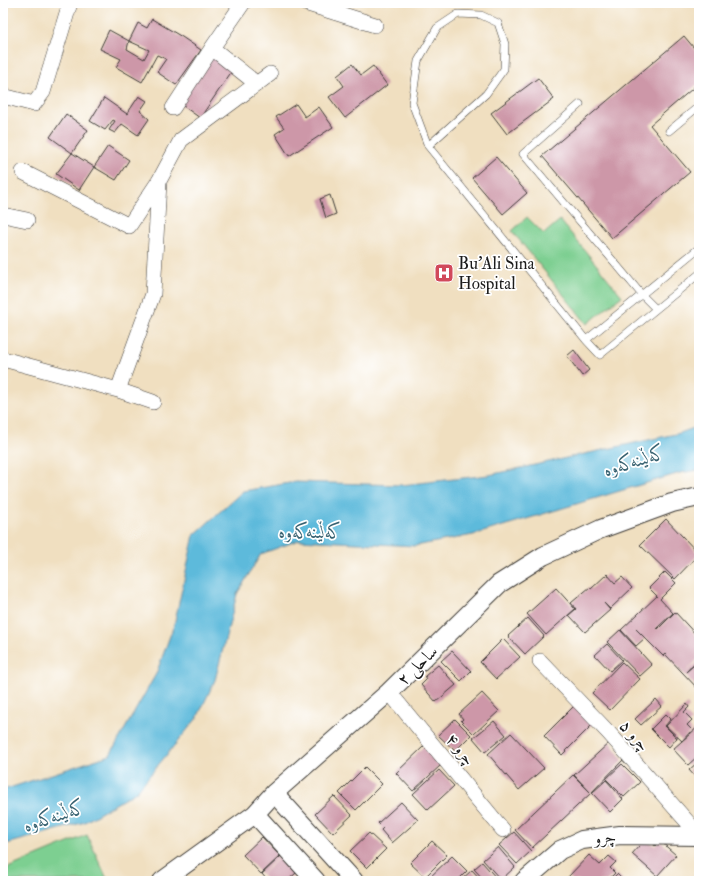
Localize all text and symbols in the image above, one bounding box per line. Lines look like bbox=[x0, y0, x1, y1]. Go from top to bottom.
place label: Bu'Ali Sina Hospital bbox=[458, 253, 536, 295]
hospital icon: Bu'Ali Sina Hospital bbox=[433, 262, 455, 284]
water label: کەڵینەکەوە bbox=[601, 441, 669, 482]
water label: کەڵینەکەوە bbox=[279, 521, 343, 544]
street label: ساحلی ۲ bbox=[393, 641, 444, 691]
street label: چرو ۵ bbox=[615, 715, 654, 755]
street label: چرو ۴ bbox=[441, 729, 480, 770]
water label: کەڵینەکەوە bbox=[21, 796, 89, 837]
street label: چرو bbox=[591, 826, 617, 849]

